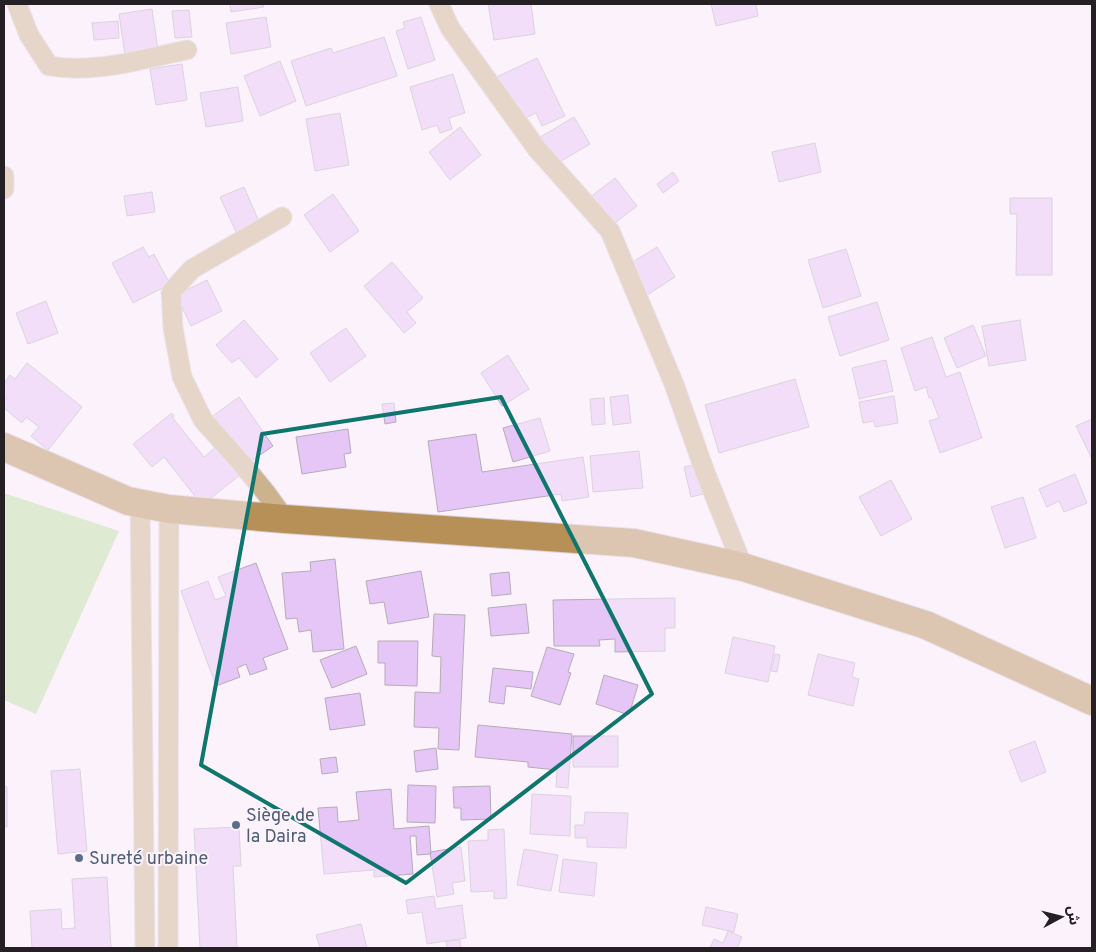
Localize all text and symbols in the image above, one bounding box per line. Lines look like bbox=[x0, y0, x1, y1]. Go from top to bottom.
place label: Siège de la Daira bbox=[246, 805, 315, 849]
marker: Siège de la Daira bbox=[230, 819, 242, 831]
place label: Sureté urbaine bbox=[89, 848, 208, 871]
marker: Sureté urbaine bbox=[73, 852, 85, 864]
north arrow bbox=[1036, 892, 1086, 942]
text: ش bbox=[1063, 905, 1082, 926]

